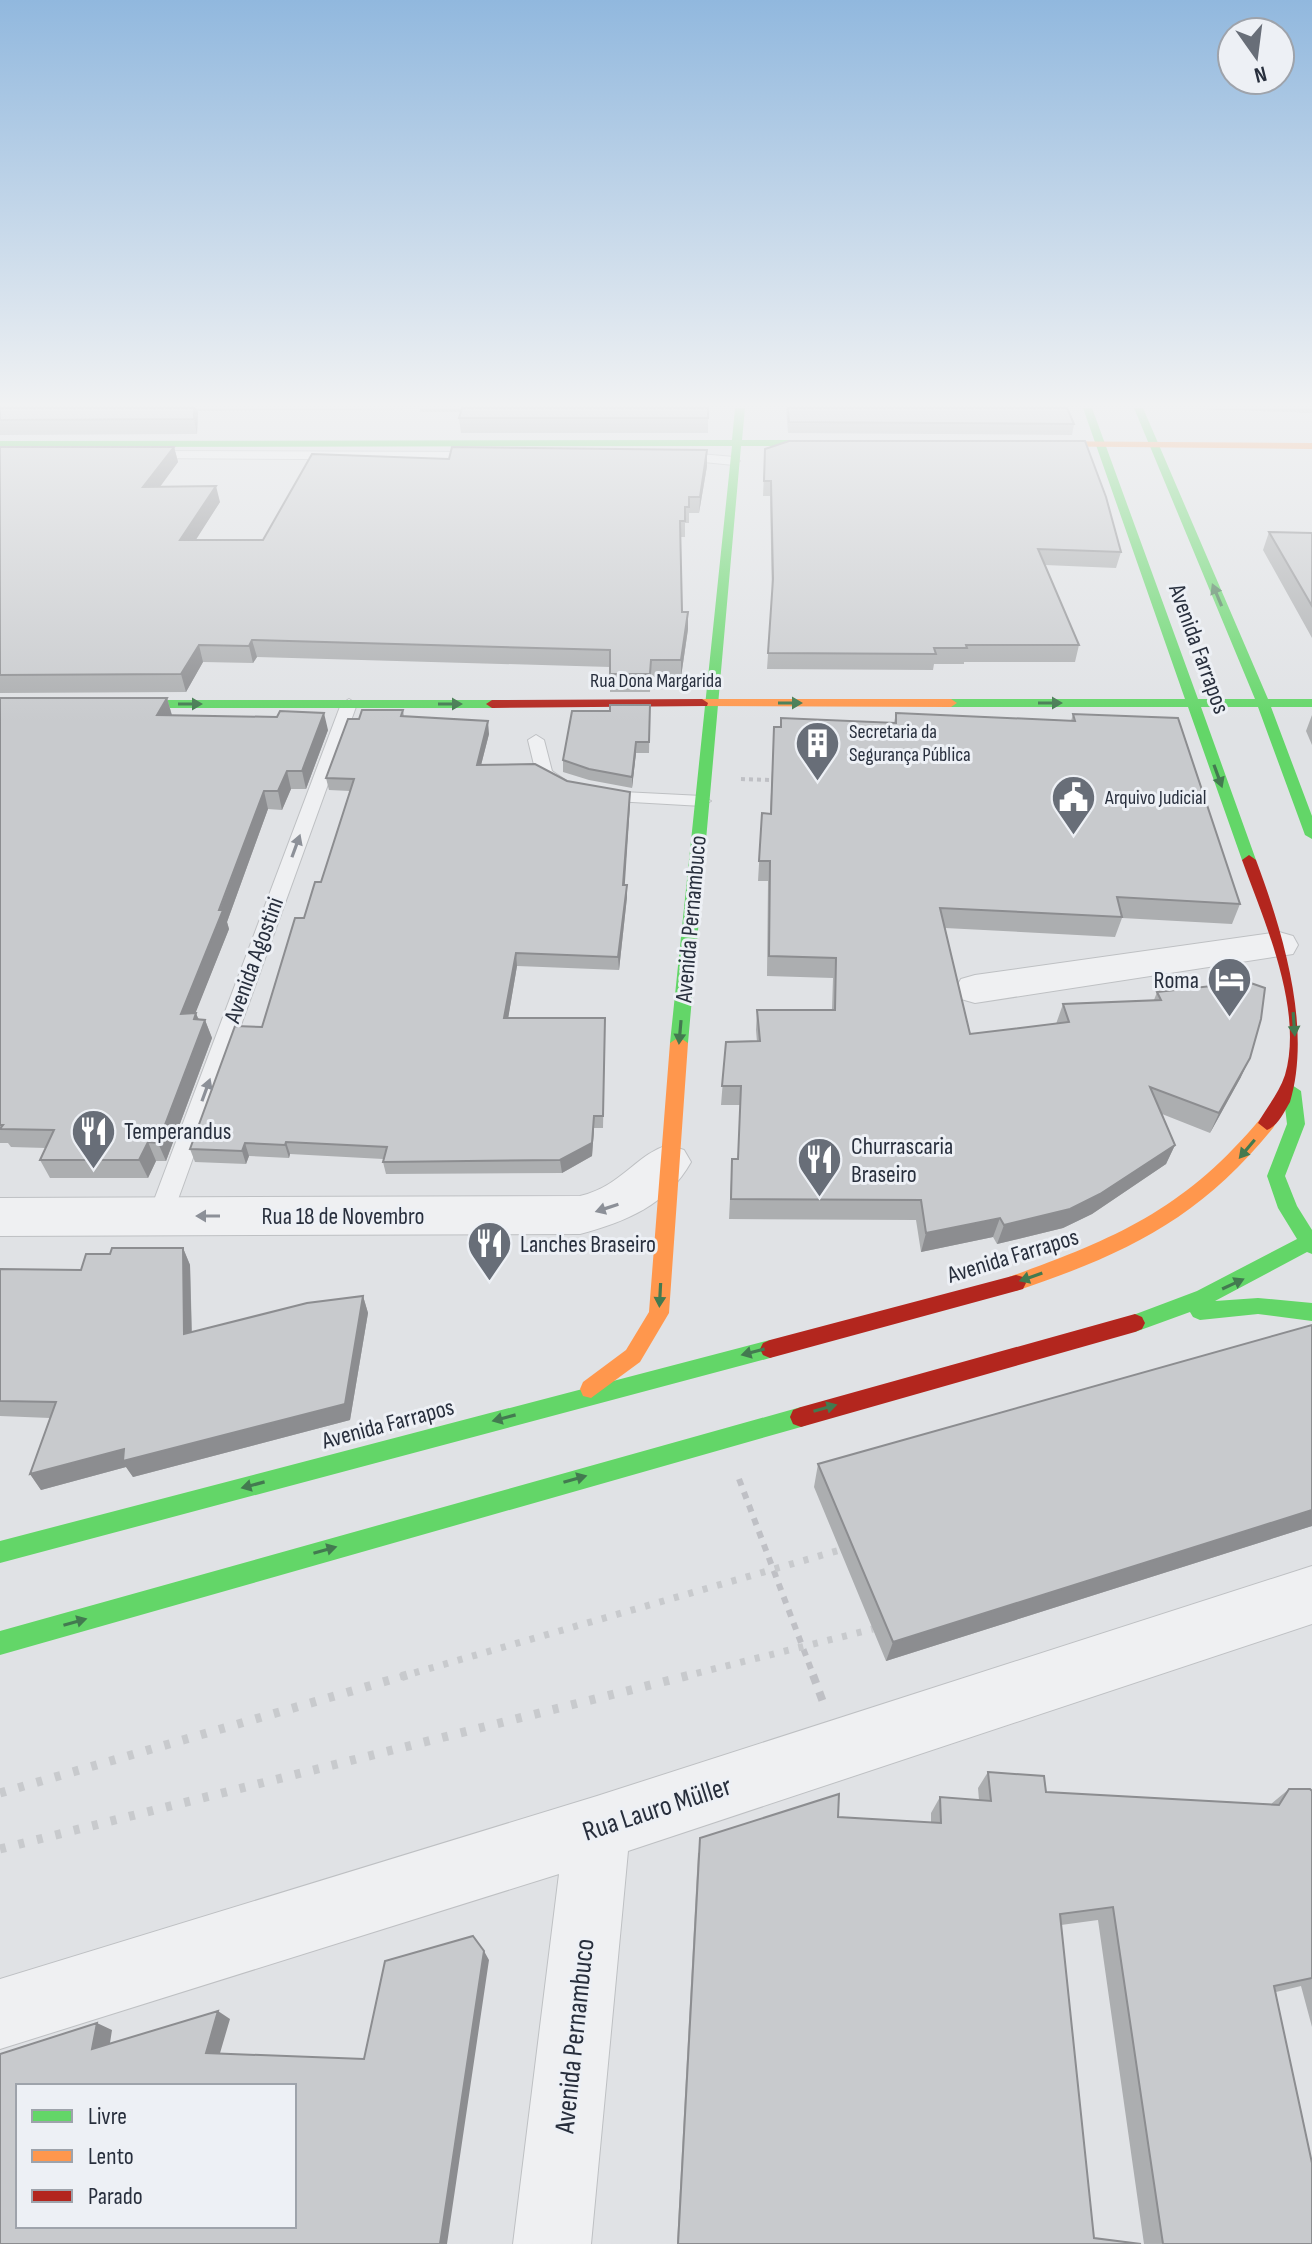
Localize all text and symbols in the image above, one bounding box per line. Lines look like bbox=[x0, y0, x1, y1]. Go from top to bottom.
north arrow bbox=[1216, 16, 1296, 96]
text: N bbox=[1252, 59, 1269, 88]
street label: Avenida Farrapos bbox=[1162, 579, 1236, 718]
one-way arrow bbox=[1211, 583, 1224, 607]
street label: Rua Dona Margarida bbox=[590, 669, 722, 693]
one-way arrow bbox=[778, 697, 803, 709]
one-way arrow bbox=[1038, 697, 1063, 709]
one-way arrow bbox=[178, 698, 203, 710]
one-way arrow bbox=[438, 698, 463, 710]
building icon: Secretaria da Segurança Pública bbox=[794, 719, 842, 782]
place label: Secretaria da Segurança Pública bbox=[849, 720, 971, 767]
one-way arrow bbox=[1213, 764, 1225, 788]
public building icon: Arquivo Judicial bbox=[1050, 774, 1098, 837]
place label: Arquivo Judicial bbox=[1104, 786, 1206, 810]
one-way arrow bbox=[290, 834, 303, 858]
street label: Avenida Pernambuco bbox=[669, 834, 713, 1005]
street label: Avenida Agostini bbox=[218, 893, 290, 1028]
hotel icon: Roma bbox=[1206, 956, 1254, 1019]
place label: Roma bbox=[1154, 966, 1199, 995]
one-way arrow bbox=[1288, 1012, 1301, 1037]
one-way arrow bbox=[674, 1020, 687, 1045]
one-way arrow bbox=[201, 1078, 213, 1102]
restaurant icon: Temperandus bbox=[69, 1107, 117, 1170]
place label: Temperandus bbox=[124, 1117, 231, 1146]
place label: Churrascaria Braseiro bbox=[851, 1132, 953, 1189]
restaurant icon: Churrascaria Braseiro bbox=[796, 1136, 844, 1199]
one-way arrow bbox=[1239, 1139, 1256, 1159]
street label: Rua 18 de Novembro bbox=[262, 1202, 424, 1231]
one-way arrow bbox=[595, 1202, 619, 1214]
one-way arrow bbox=[195, 1210, 220, 1222]
restaurant icon: Lanches Braseiro bbox=[465, 1220, 513, 1283]
street label: Avenida Farrapos bbox=[943, 1222, 1082, 1290]
place label: Lanches Braseiro bbox=[520, 1230, 656, 1259]
one-way arrow bbox=[1019, 1272, 1043, 1284]
one-way arrow bbox=[1222, 1277, 1245, 1291]
one-way arrow bbox=[653, 1283, 666, 1308]
one-way arrow bbox=[741, 1347, 766, 1359]
street label: Avenida Farrapos bbox=[318, 1392, 457, 1456]
one-way arrow bbox=[814, 1401, 838, 1414]
one-way arrow bbox=[491, 1412, 516, 1424]
one-way arrow bbox=[564, 1472, 588, 1485]
one-way arrow bbox=[240, 1479, 265, 1491]
one-way arrow bbox=[313, 1543, 337, 1556]
one-way arrow bbox=[63, 1615, 88, 1627]
street label: Rua Lauro Müller bbox=[578, 1769, 736, 1849]
street label: Avenida Pernambuco bbox=[548, 1937, 602, 2136]
legend bbox=[16, 2084, 296, 2228]
text: Livre bbox=[88, 2102, 127, 2131]
text: Lento bbox=[88, 2142, 134, 2171]
text: Parado bbox=[88, 2182, 143, 2211]

